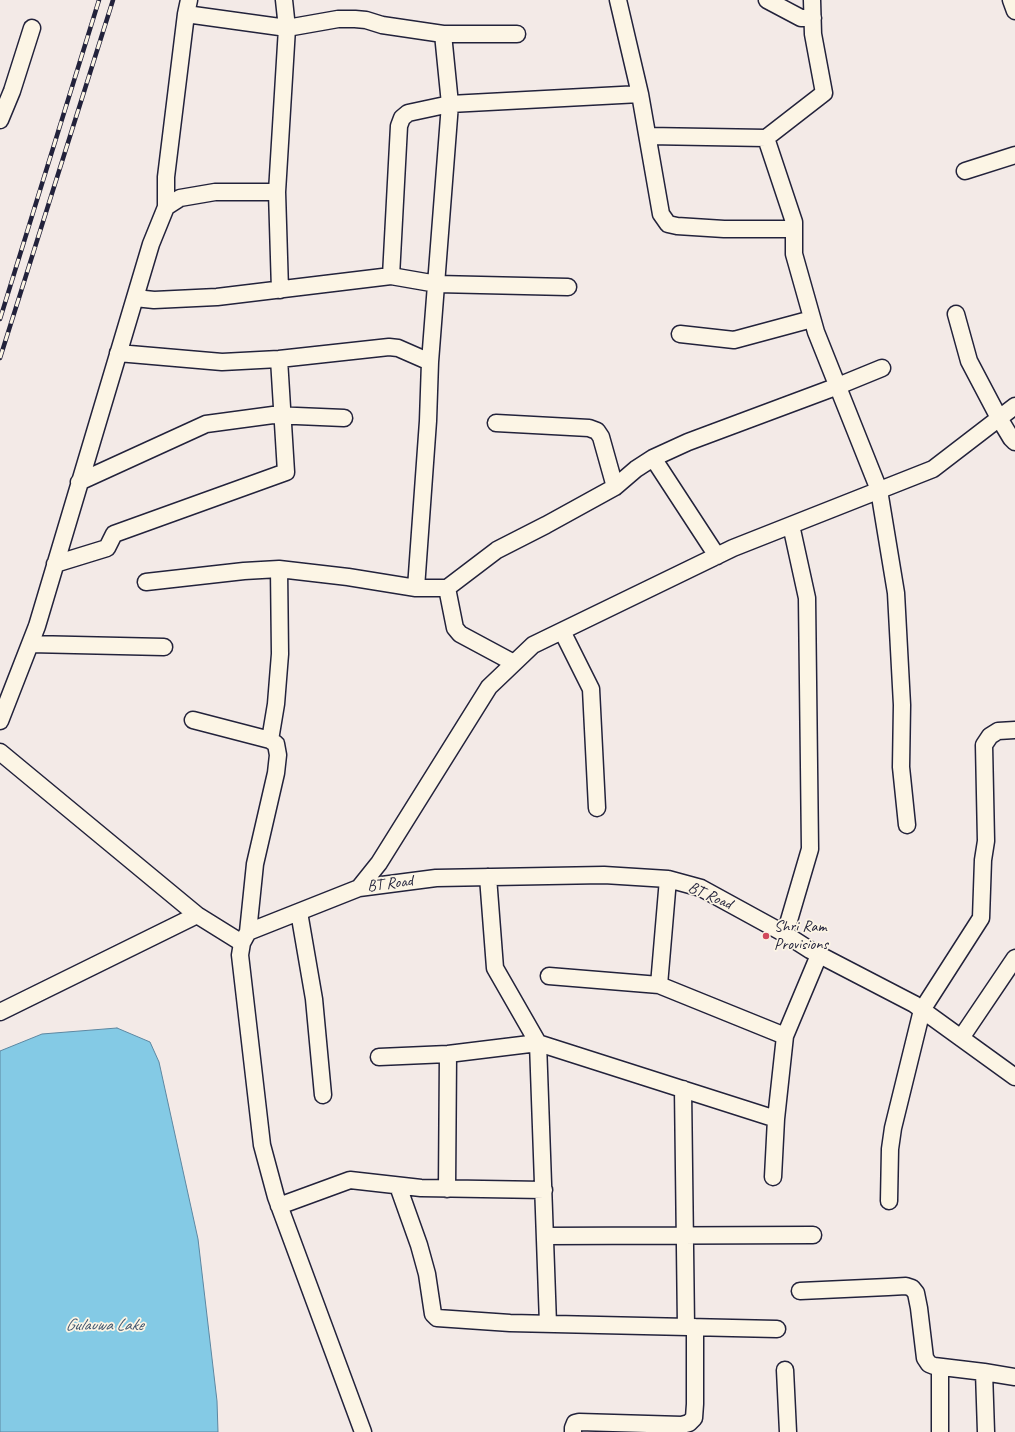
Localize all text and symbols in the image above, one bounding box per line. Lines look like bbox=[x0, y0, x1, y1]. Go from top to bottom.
street label: BT Road bbox=[366, 872, 414, 896]
street label: BT Road bbox=[685, 878, 735, 914]
place label: Shri Ram Provisions bbox=[774, 917, 828, 955]
marker: Shri Ram Provisions bbox=[761, 931, 771, 941]
water label: Gulauwa Lake bbox=[65, 1316, 143, 1336]

